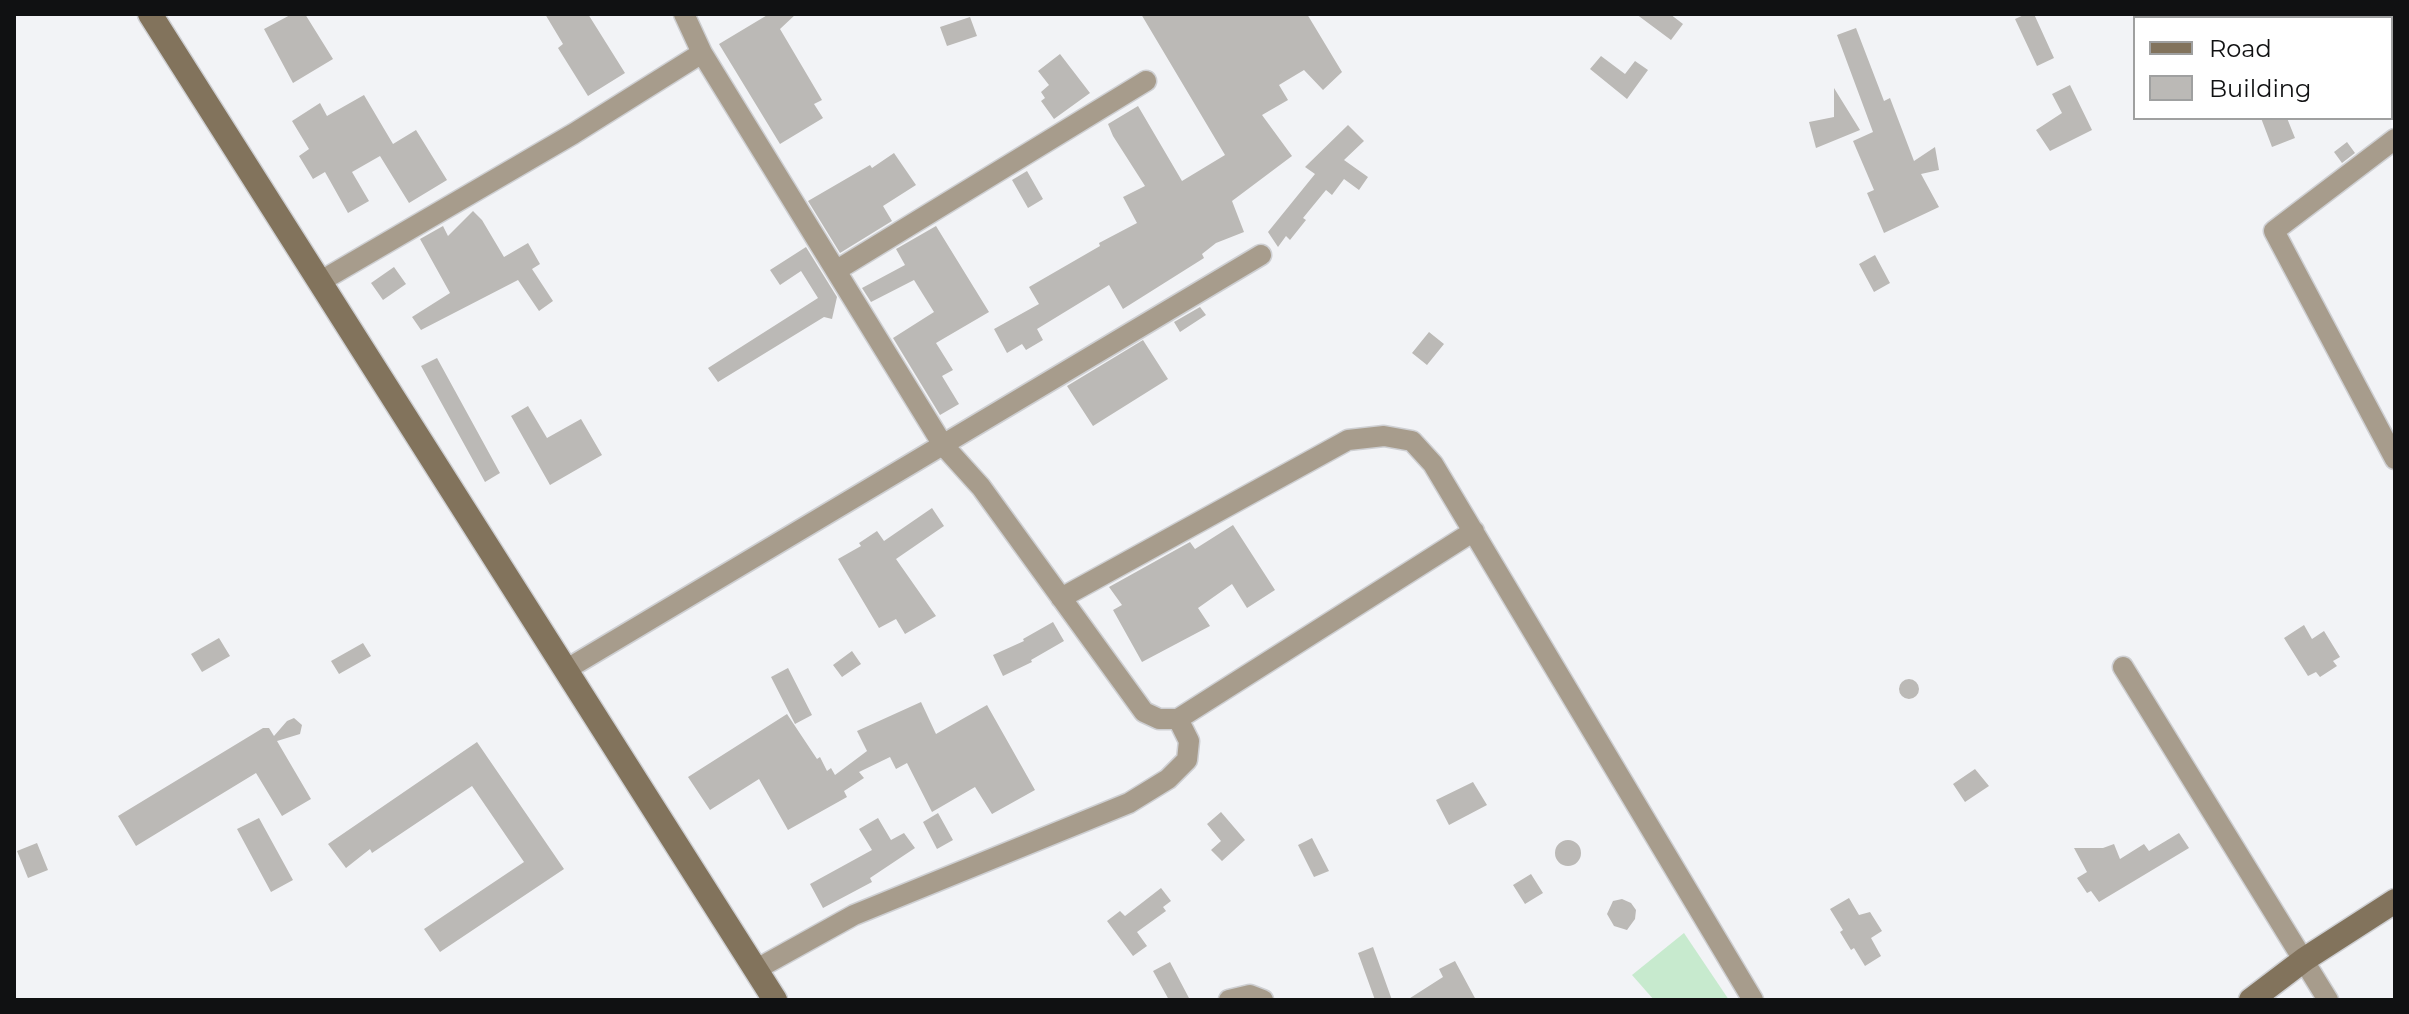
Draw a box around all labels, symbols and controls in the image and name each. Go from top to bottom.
legend [2133,16,2393,120]
text: Road [2209,34,2272,63]
text: Building [2209,74,2312,103]

